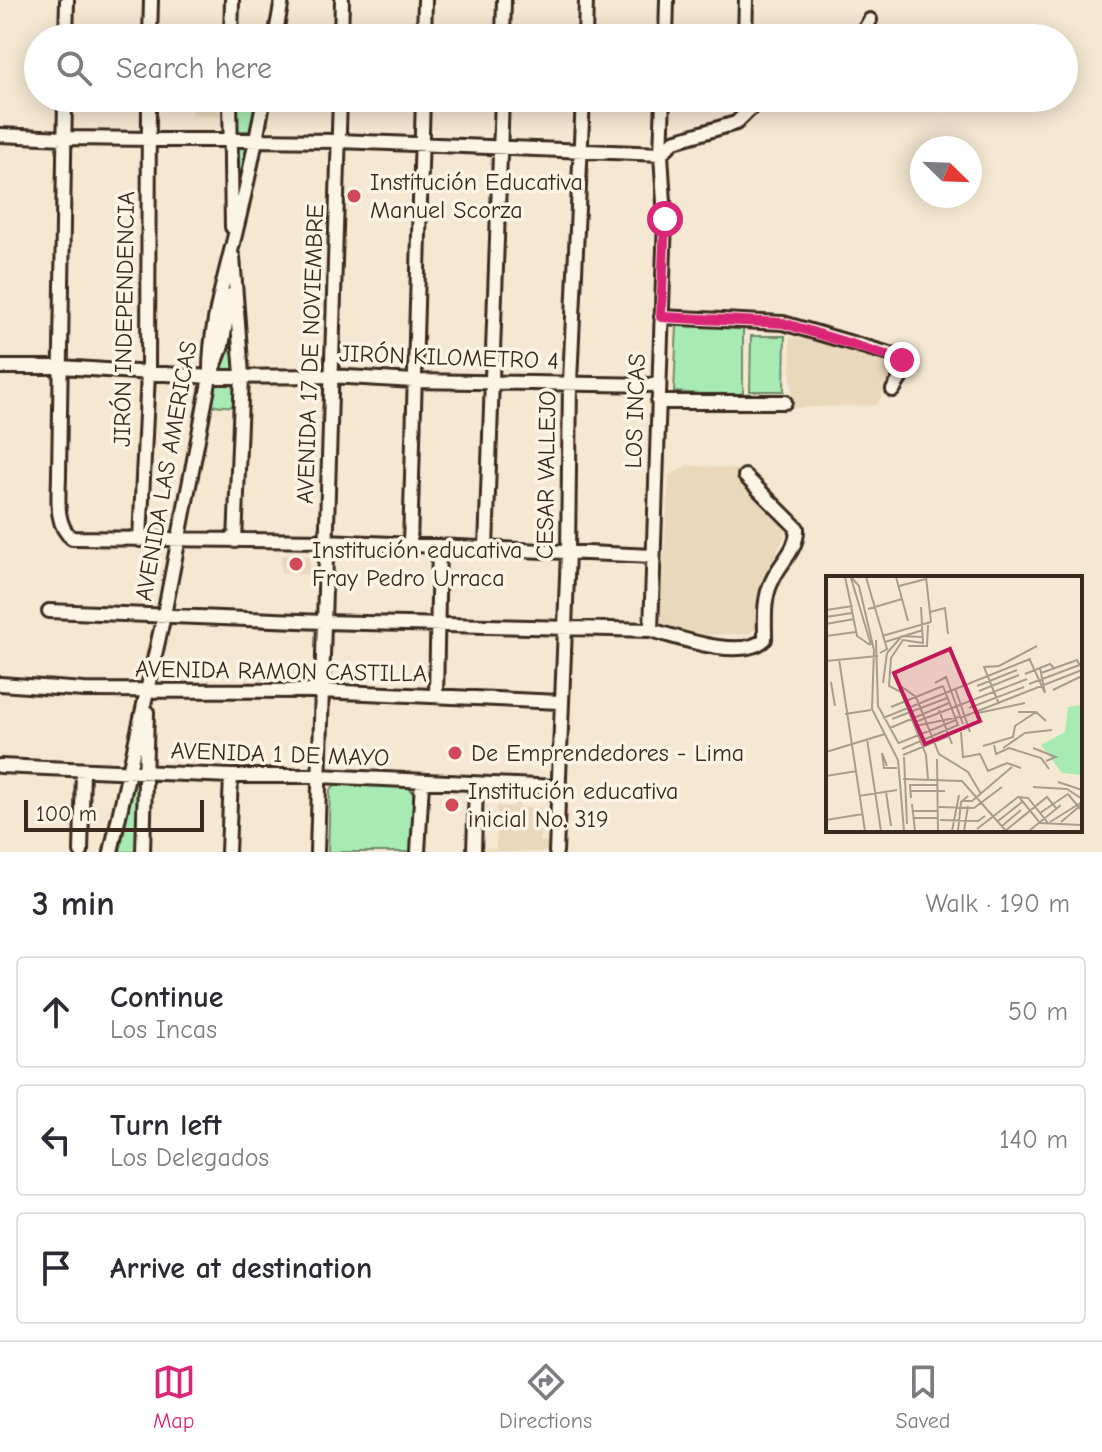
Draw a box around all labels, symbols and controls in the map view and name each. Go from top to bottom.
search box [24,24,1078,112]
icon: search [52,46,96,90]
text: Search here [116,51,272,86]
north arrow [910,136,982,208]
place label: Institución Educativa Manuel Scorza [370,168,583,224]
marker: Institución Educativa Manuel Scorza [345,187,363,205]
street label: JIRÓN INDEPENDENCIA [108,191,140,447]
route start [647,201,683,237]
street label: AVENIDA 17 DE NOVIEMBRE [291,204,329,504]
street label: AVENIDA LAS AMERICAS [129,339,203,603]
street label: JIRÓN KILOMETRO 4 [339,339,559,375]
route end [884,342,920,378]
street label: LOS INCAS [619,353,651,469]
street label: CESAR VALLEJO [531,390,561,560]
place label: Institución educativa Fray Pedro Urraca [312,536,522,592]
marker: Institución educativa Fray Pedro Urraca [287,555,305,573]
inset map [826,576,1082,832]
street label: AVENIDA RAMON CASTILLA [135,654,427,688]
street label: AVENIDA 1 DE MAYO [170,736,390,772]
place label: De Emprendedores - Lima [471,739,744,767]
marker: De Emprendedores - Lima [446,744,464,762]
place label: Institución educativa inicial No. 319 [468,777,678,833]
scale bar [24,796,204,832]
marker: Institución educativa inicial No. 319 [443,796,461,814]
text: 100 m [36,801,97,827]
text: 3 min [32,884,115,924]
text: Walk · 190 m [925,889,1070,919]
text: Continue [110,980,224,1015]
icon: ahead [34,990,78,1034]
text: 50 m [1008,997,1068,1027]
text: Los Incas [110,1015,217,1045]
text: Turn left [110,1108,222,1143]
icon: left [34,1118,78,1162]
text: 140 m [999,1125,1068,1155]
text: Los Delegados [110,1143,269,1173]
icon: arrive [34,1246,78,1290]
text: Arrive at destination [110,1251,372,1286]
tab: Map [152,1360,196,1434]
tab: Directions [499,1360,592,1434]
tab: Saved [895,1360,950,1434]

